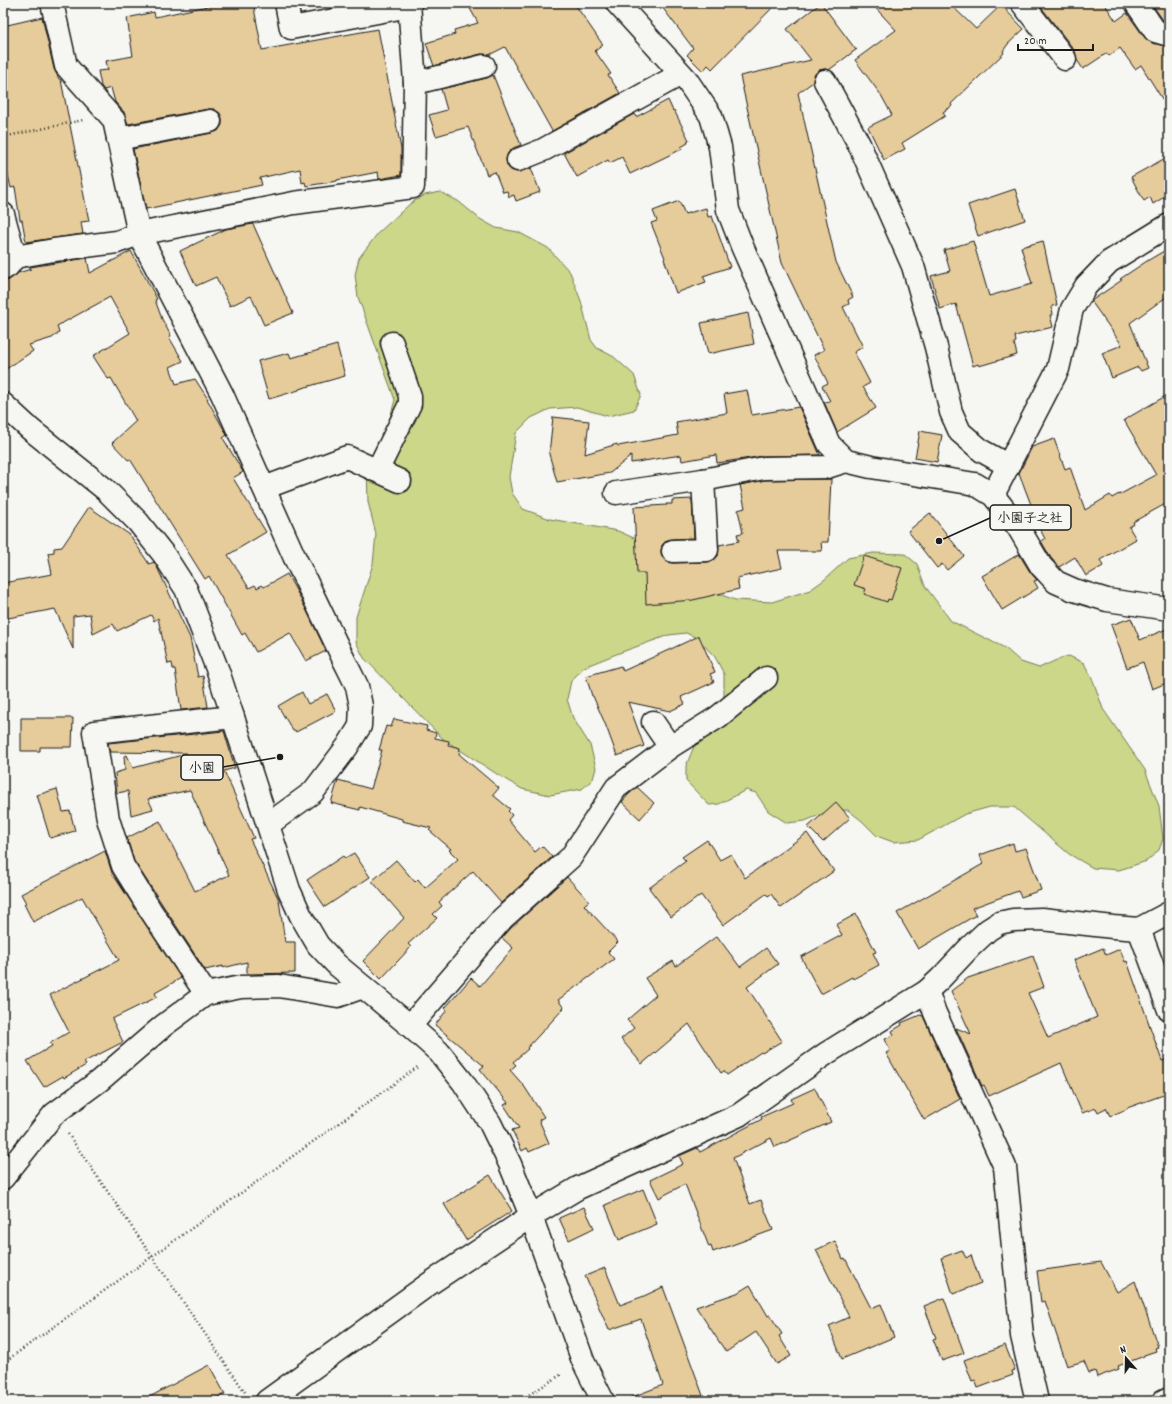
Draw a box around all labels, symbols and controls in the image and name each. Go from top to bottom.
scale bar [1018,26,1093,52]
text: 20 m [1024,33,1047,50]
callout: 小園子之社 [990,505,1071,530]
text: 小園子之社 [997,510,1063,529]
callout: 小園 [181,755,223,780]
text: 小園 [189,760,215,779]
north arrow [1106,1338,1146,1378]
text: N [1118,1342,1129,1359]

